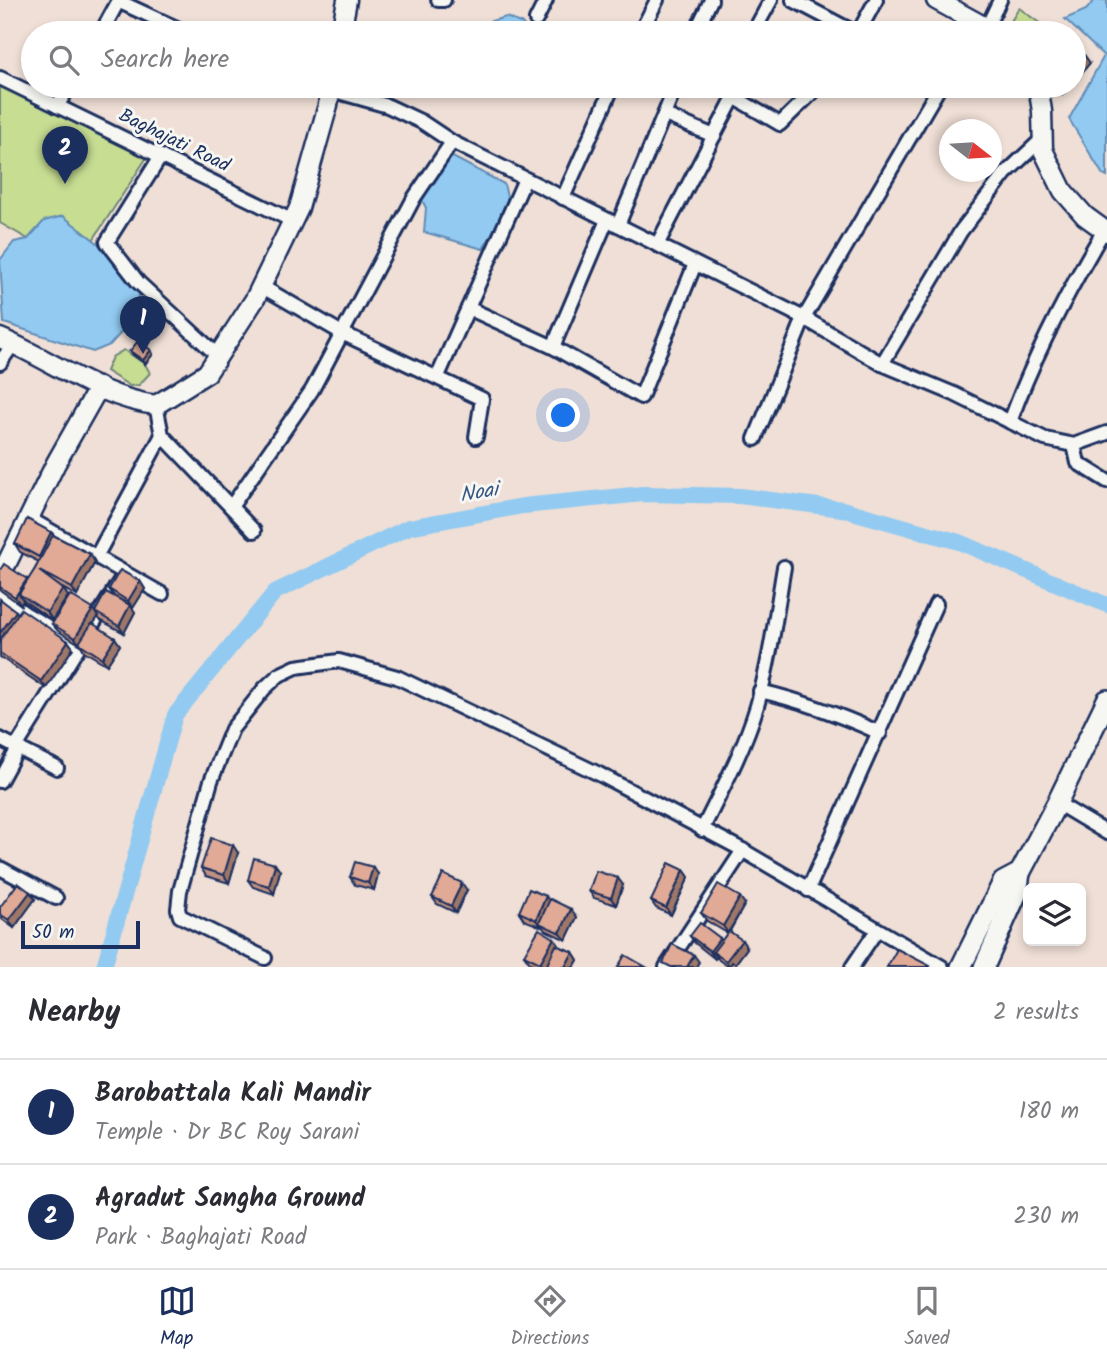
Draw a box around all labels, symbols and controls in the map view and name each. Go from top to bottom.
search box [21,21,1086,98]
text: Search here [101,39,229,81]
icon: search [45,41,83,79]
street label: Baghajati Road [113,101,235,181]
north arrow [939,119,1002,182]
pin: 2 [42,126,88,184]
pin: 1 [120,296,166,354]
your location [546,398,580,432]
water label: Noai [457,473,505,513]
map controls [1023,883,1086,946]
button: layers [1023,883,1086,946]
scale bar [21,918,140,950]
text: 50 m [32,918,74,948]
text: Nearby [28,989,120,1037]
text: 2 results [993,995,1079,1031]
text: Barobattala Kali Mandir [95,1073,371,1115]
text: 1 [48,1094,54,1130]
text: 180 m [1019,1094,1079,1130]
text: Temple · Dr BC Roy Sarani [95,1115,359,1151]
text: Agradut Sangha Ground [95,1178,365,1220]
text: 2 [44,1199,58,1235]
text: 230 m [1013,1199,1079,1235]
text: Park · Baghajati Road [95,1220,306,1256]
tab: Map [158,1282,196,1354]
tab: Directions [511,1282,589,1354]
tab: Saved [904,1282,949,1354]

